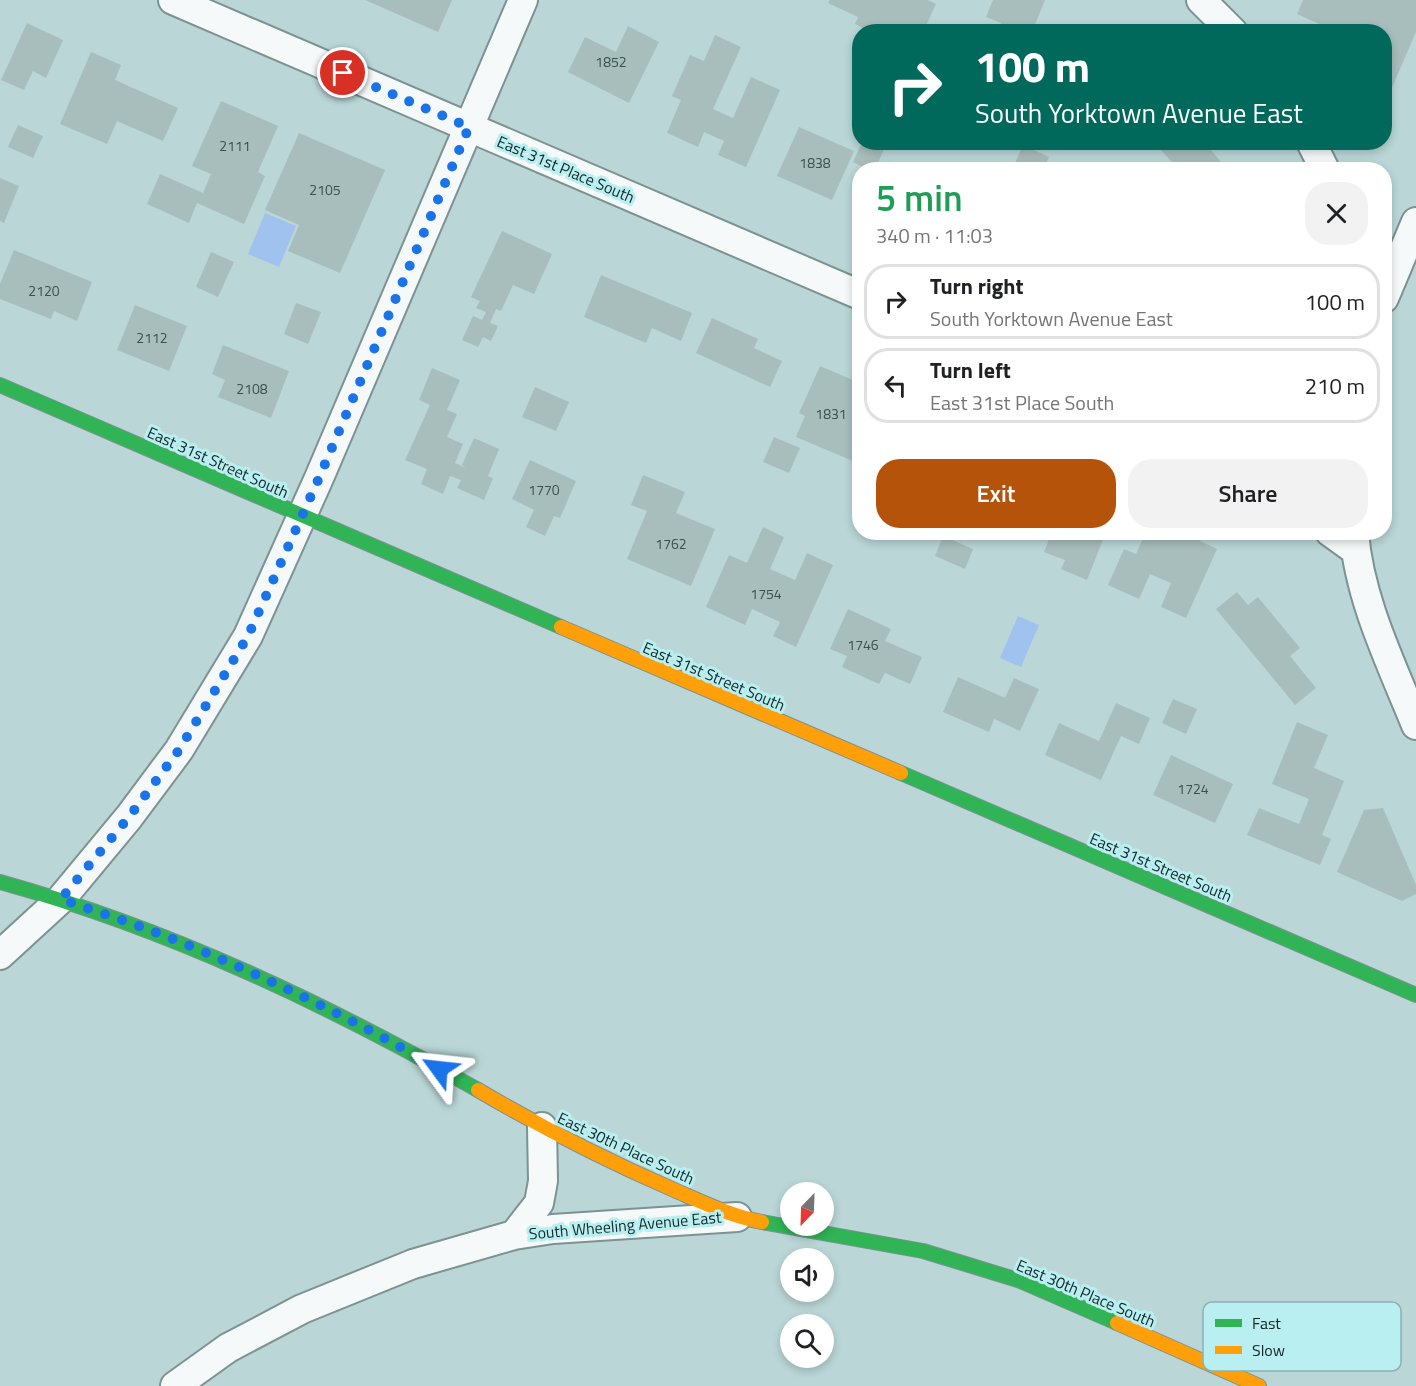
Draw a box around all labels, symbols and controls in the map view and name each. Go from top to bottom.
text: 100 m [975,34,1090,98]
pin [317,47,368,98]
icon: right [876,48,954,126]
house number: 1852 [595,51,627,72]
icon: arrive [326,56,359,89]
text: South Yorktown Avenue East [975,92,1303,133]
street label: East 31st Place South [493,129,639,209]
house number: 2111 [219,135,251,156]
house number: 1838 [799,152,831,173]
text: 5 min [876,170,963,225]
house number: 2105 [309,179,341,200]
button: close [1305,182,1368,245]
text: 340 m · 11:03 [876,220,993,251]
text: Turn right [930,269,1024,303]
house number: 2120 [28,280,60,301]
icon: right [879,285,912,318]
text: 100 m [1305,285,1365,319]
text: South Yorktown Avenue East [930,303,1173,334]
house number: 2112 [136,327,168,348]
text: Turn left [930,353,1011,387]
icon: left [879,369,912,402]
text: 210 m [1305,369,1365,403]
house number: 2108 [236,378,268,399]
text: East 31st Place South [930,387,1114,418]
house number: 1831 [815,403,847,424]
street label: East 31st Street South [143,420,293,504]
button: Exit [876,459,1116,528]
button: Share [1128,459,1368,528]
house number: 1770 [528,479,560,500]
house number: 1762 [655,533,687,554]
house number: 1754 [750,583,782,604]
house number: 1746 [847,634,879,655]
street label: East 31st Street South [639,635,789,717]
house number: 1724 [1177,778,1209,799]
street label: East 31st Street South [1086,826,1236,908]
position arrow [407,1037,471,1101]
street label: East 30th Place South [554,1106,698,1190]
north arrow [780,1182,834,1236]
map controls [780,1182,834,1368]
street label: South Wheeling Avenue East [528,1205,723,1245]
button: sound [780,1248,834,1302]
street label: East 30th Place South [1013,1253,1159,1333]
legend [1203,1302,1401,1371]
text: Fast [1252,1311,1281,1335]
button: search [780,1314,834,1368]
text: Slow [1252,1338,1285,1362]

